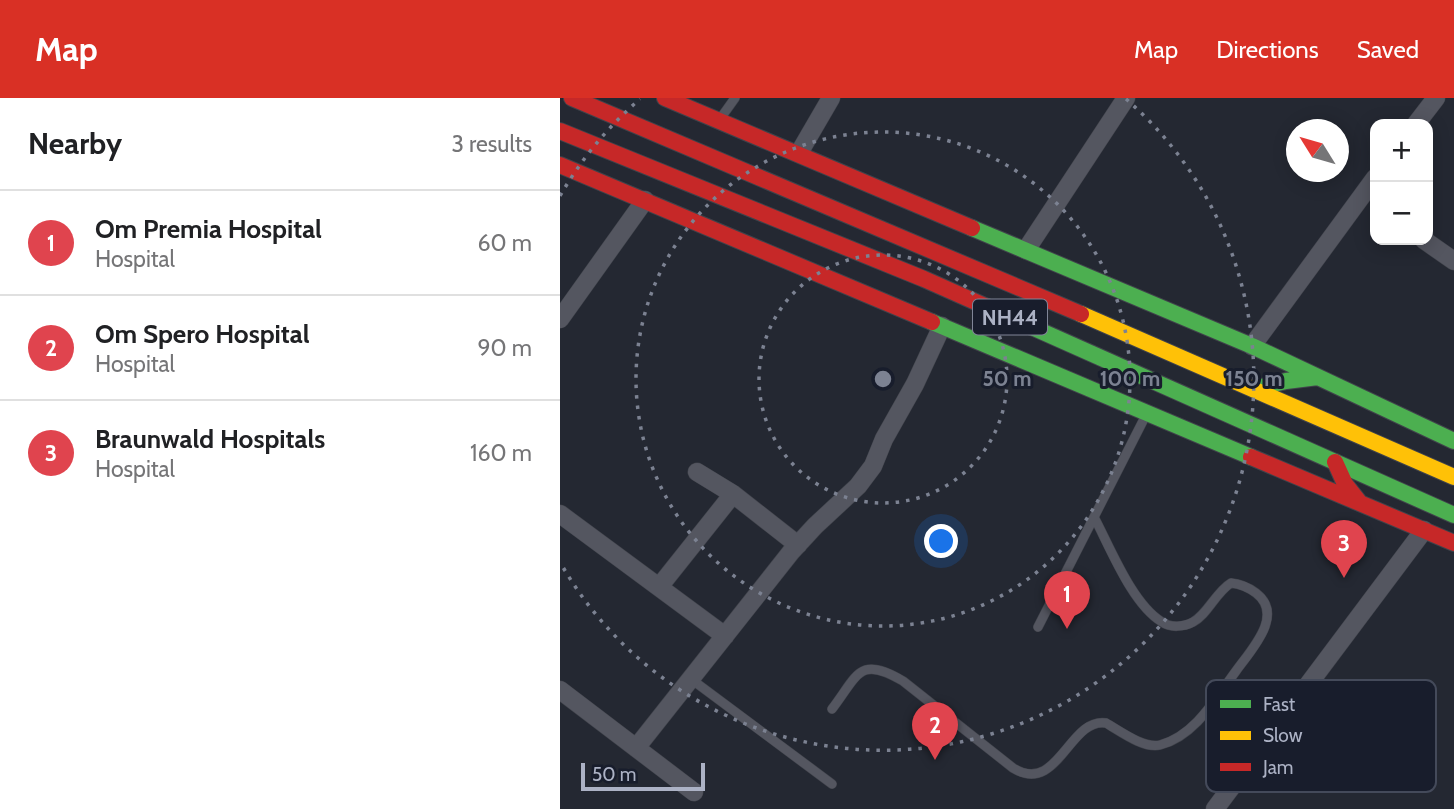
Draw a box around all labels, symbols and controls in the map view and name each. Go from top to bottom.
text: Map [35,29,98,69]
text: Map [1134,35,1178,64]
text: Directions [1216,35,1319,64]
text: Saved [1357,35,1419,64]
north arrow [1286,119,1349,182]
map controls [1370,119,1433,245]
button: + [1370,119,1433,182]
text: Nearby [28,125,122,162]
text: 3 results [451,130,532,158]
button: − [1370,182,1433,245]
text: Om Premia Hospital [95,213,322,245]
text: 1 [47,229,55,257]
text: 60 m [478,229,532,257]
text: Hospital [95,245,175,273]
road number: NH44 [973,300,1047,334]
text: Om Spero Hospital [95,318,310,350]
text: 2 [45,334,57,362]
text: 90 m [478,334,532,362]
text: Hospital [95,350,175,378]
text: 50 m [982,366,1032,391]
text: 100 m [1100,366,1160,391]
text: 150 m [1226,366,1282,391]
centre of rings [871,367,895,391]
text: Braunwald Hospitals [95,423,325,455]
text: 3 [45,439,57,467]
text: 160 m [470,439,532,467]
text: Hospital [95,455,175,483]
pin: 3 [1321,520,1367,578]
your location [924,524,958,558]
pin: 1 [1044,571,1090,629]
legend [1206,680,1436,792]
text: Fast [1263,693,1296,716]
pin: 2 [912,702,958,760]
text: Slow [1263,724,1303,747]
text: Jam [1262,756,1293,779]
scale bar [581,760,705,792]
text: 50 m [592,763,636,786]

